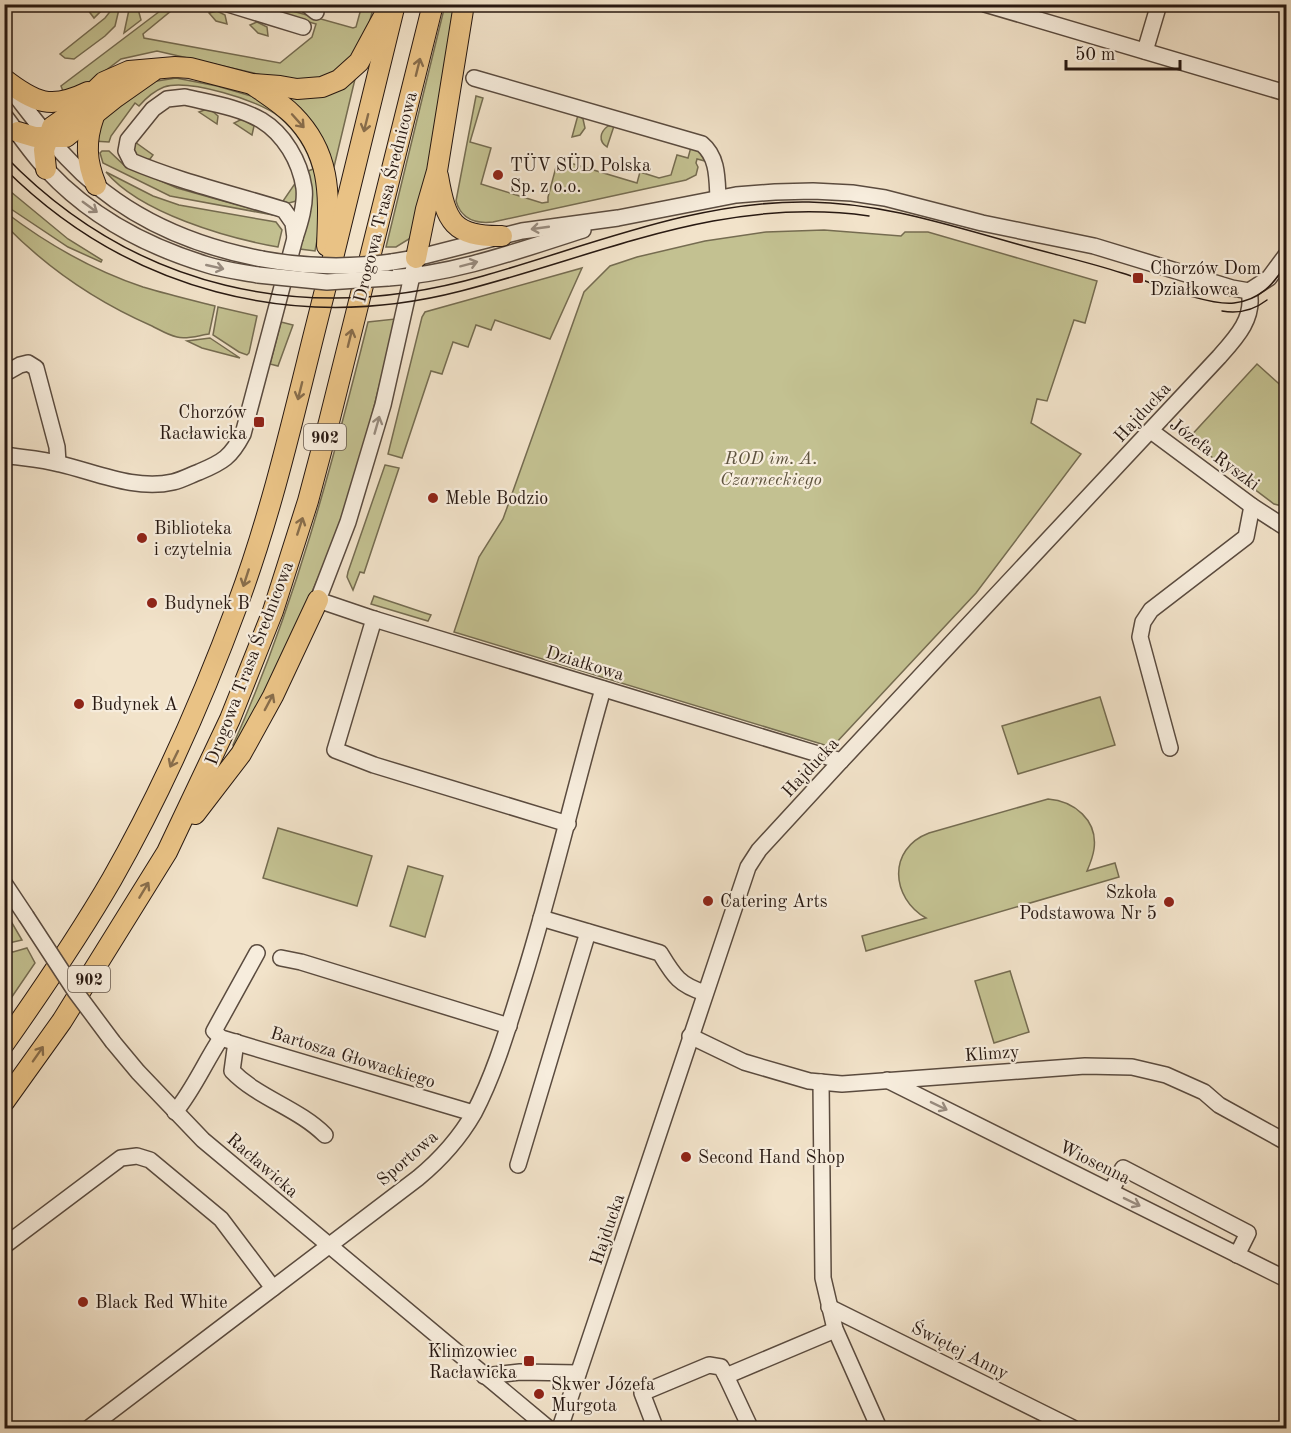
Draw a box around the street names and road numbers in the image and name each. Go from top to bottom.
street label: Drogowa Trasa Średnicowa [346,89,421,304]
street label: Hajducka [1111,379,1175,446]
street label: Józefa Ryszki [1166,415,1263,494]
road number: 902 [304,424,346,450]
street label: Drogowa Trasa Średnicowa [198,557,297,768]
street label: Działkowa [543,644,626,684]
street label: Hajducka [779,734,843,801]
road number: 902 [68,966,110,992]
street label: Bartosza Głowackiego [268,1024,437,1092]
street label: Klimzy [964,1043,1021,1065]
street label: Sportowa [374,1128,442,1190]
street label: Racławicka [223,1130,302,1201]
street label: Wiosenna [1056,1138,1133,1188]
street label: Hajducka [587,1191,629,1267]
street label: Świętej Anny [908,1314,1014,1383]

